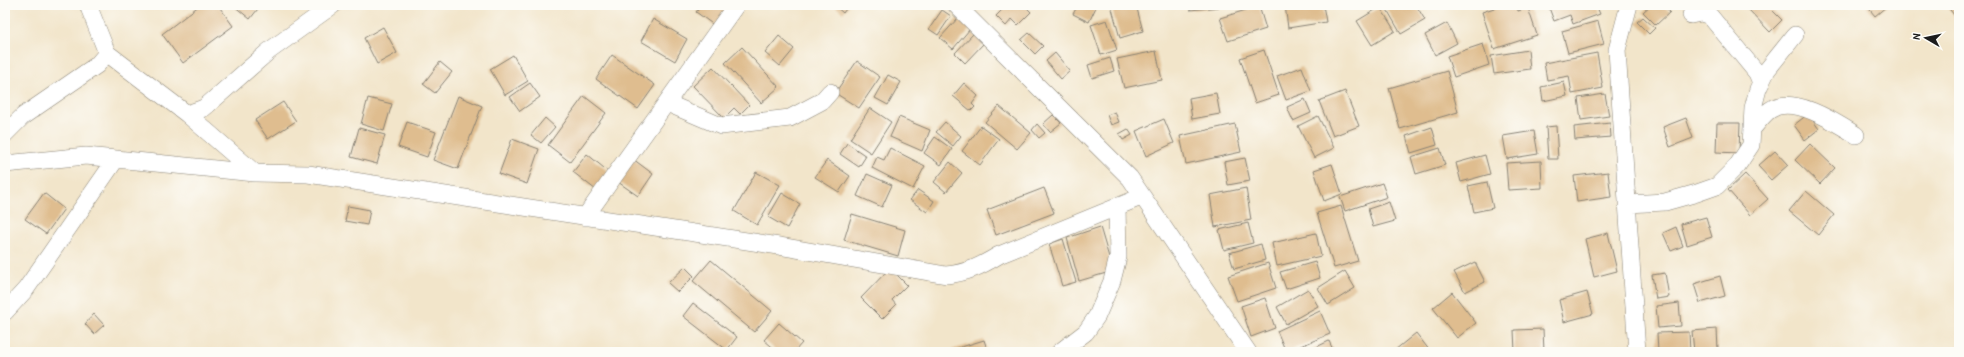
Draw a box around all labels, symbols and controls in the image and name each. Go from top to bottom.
north arrow [1906,18,1946,58]
text: N [1909,32,1924,40]

